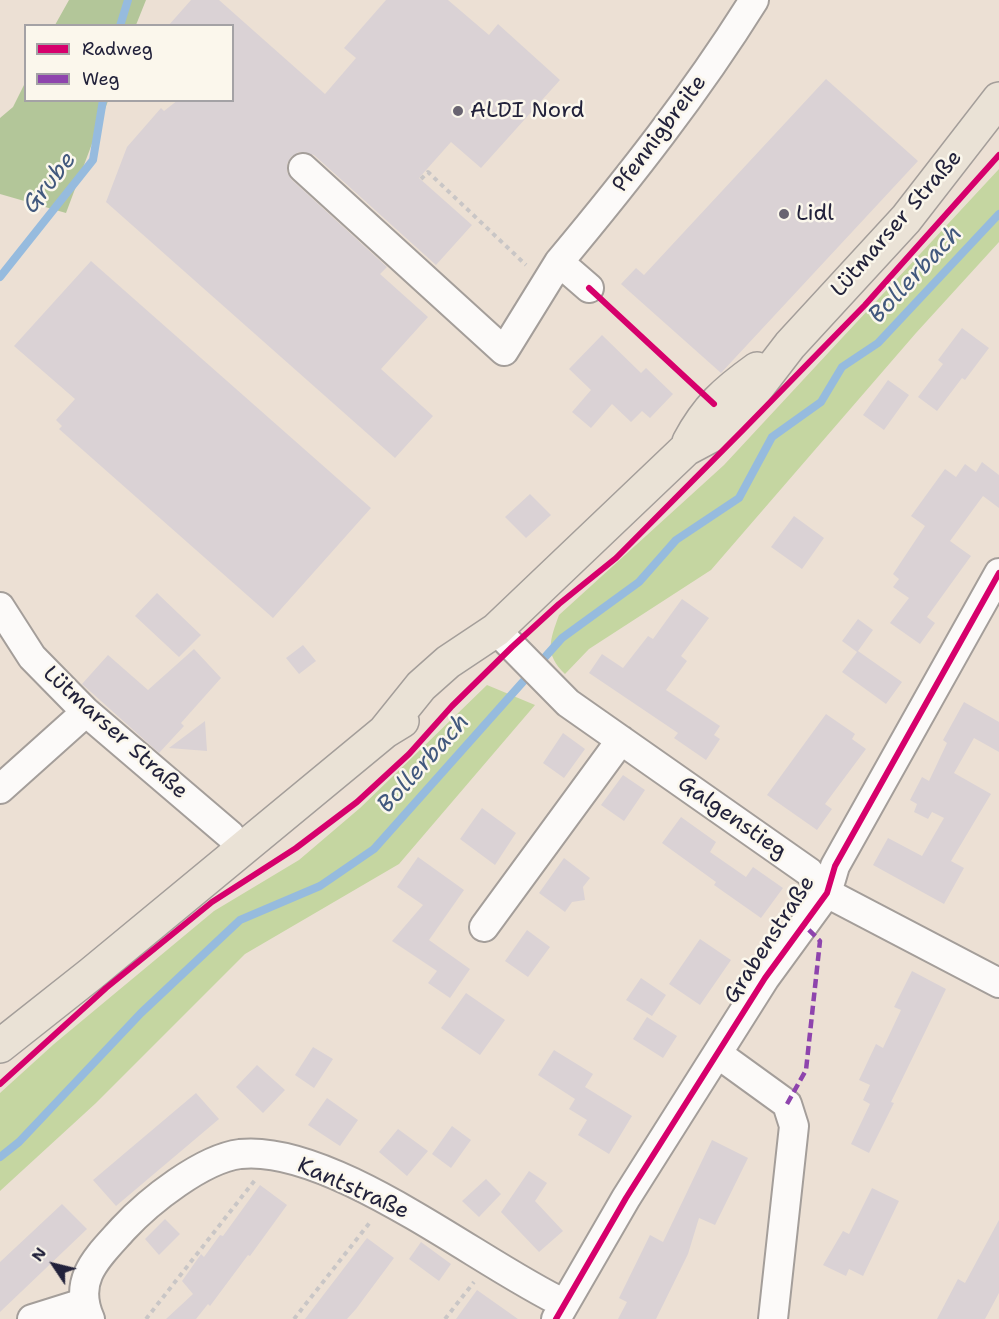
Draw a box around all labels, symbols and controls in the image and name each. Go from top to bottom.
legend [24,24,234,102]
text: Radweg [82,37,153,61]
text: Weg [82,67,120,91]
street label: Pfennigbreite [607,70,713,198]
place label: ALDI Nord [470,98,584,124]
marker: ALDI Nord [451,104,465,118]
street label: Lütmarser Straße [826,145,968,303]
water label: Grube [17,146,83,220]
place label: Lidl [796,201,834,227]
marker: Lidl [777,207,791,221]
water label: Bollerbach [863,220,969,330]
street label: Lütmarser Straße [37,661,193,805]
water label: Bollerbach [372,708,476,820]
street label: Galgenstieg [673,771,791,865]
street label: Grabenstraße [719,871,821,1009]
street label: Kantstraße [293,1153,413,1225]
north arrow [24,1235,84,1295]
text: N [27,1243,51,1266]

